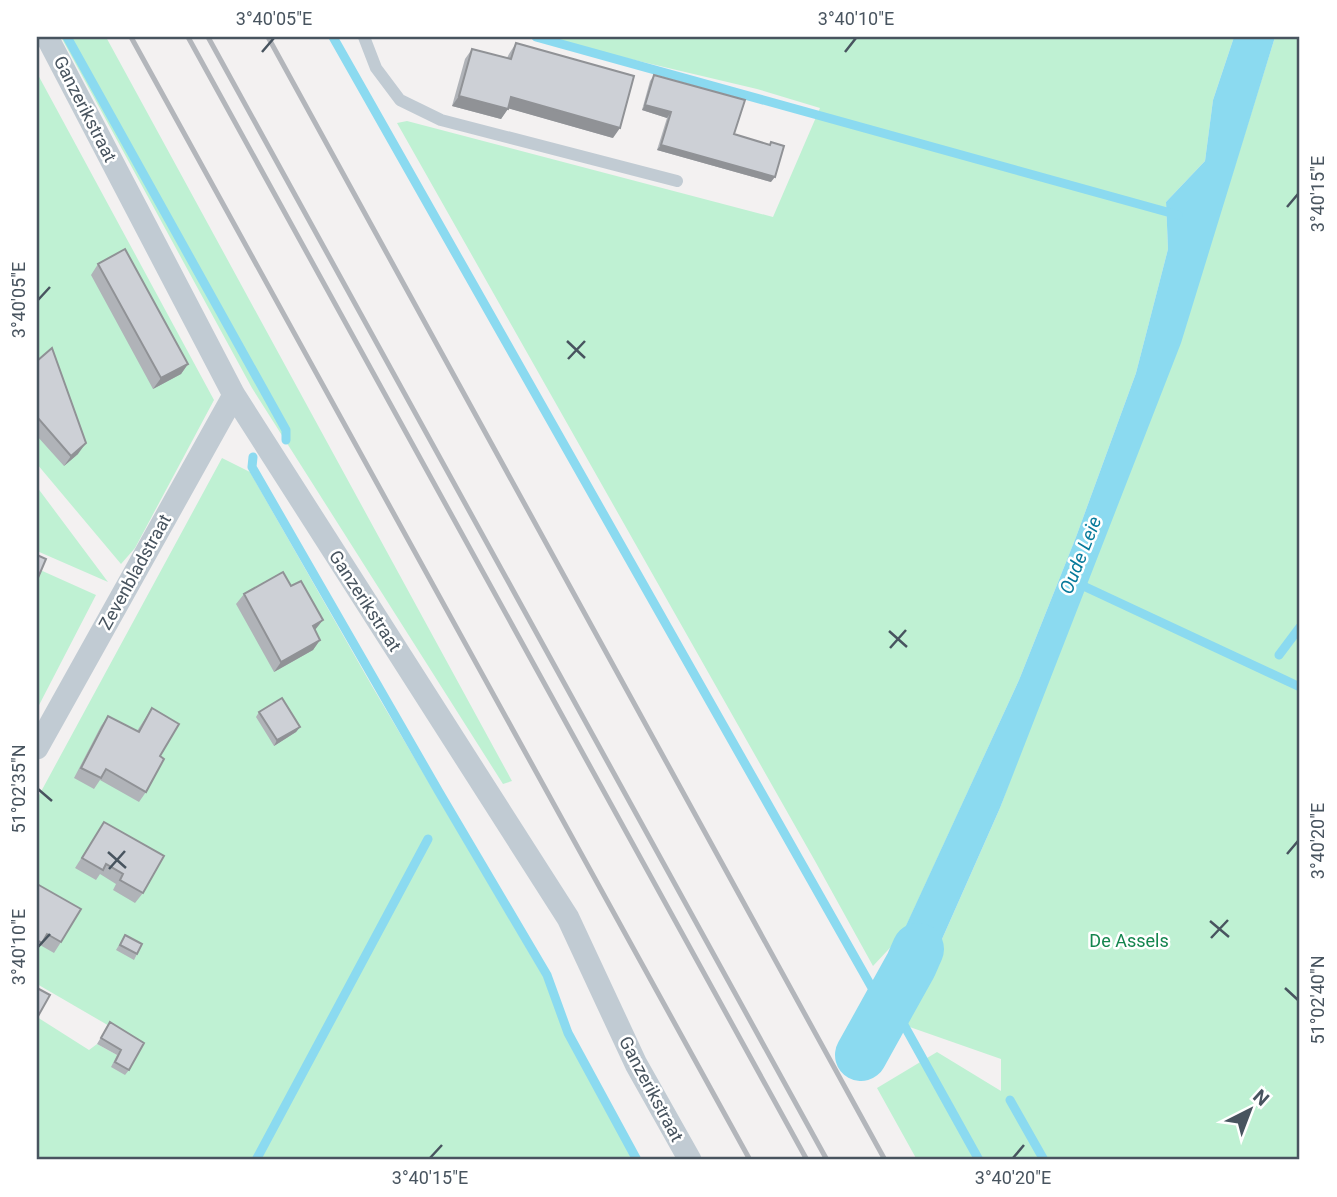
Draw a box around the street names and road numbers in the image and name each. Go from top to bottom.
street label: Ganzerikstraat [50,52,121,165]
street label: Zevenbladstraat [94,510,175,633]
street label: Ganzerikstraat [325,546,406,655]
street label: Ganzerikstraat [615,1032,688,1145]

